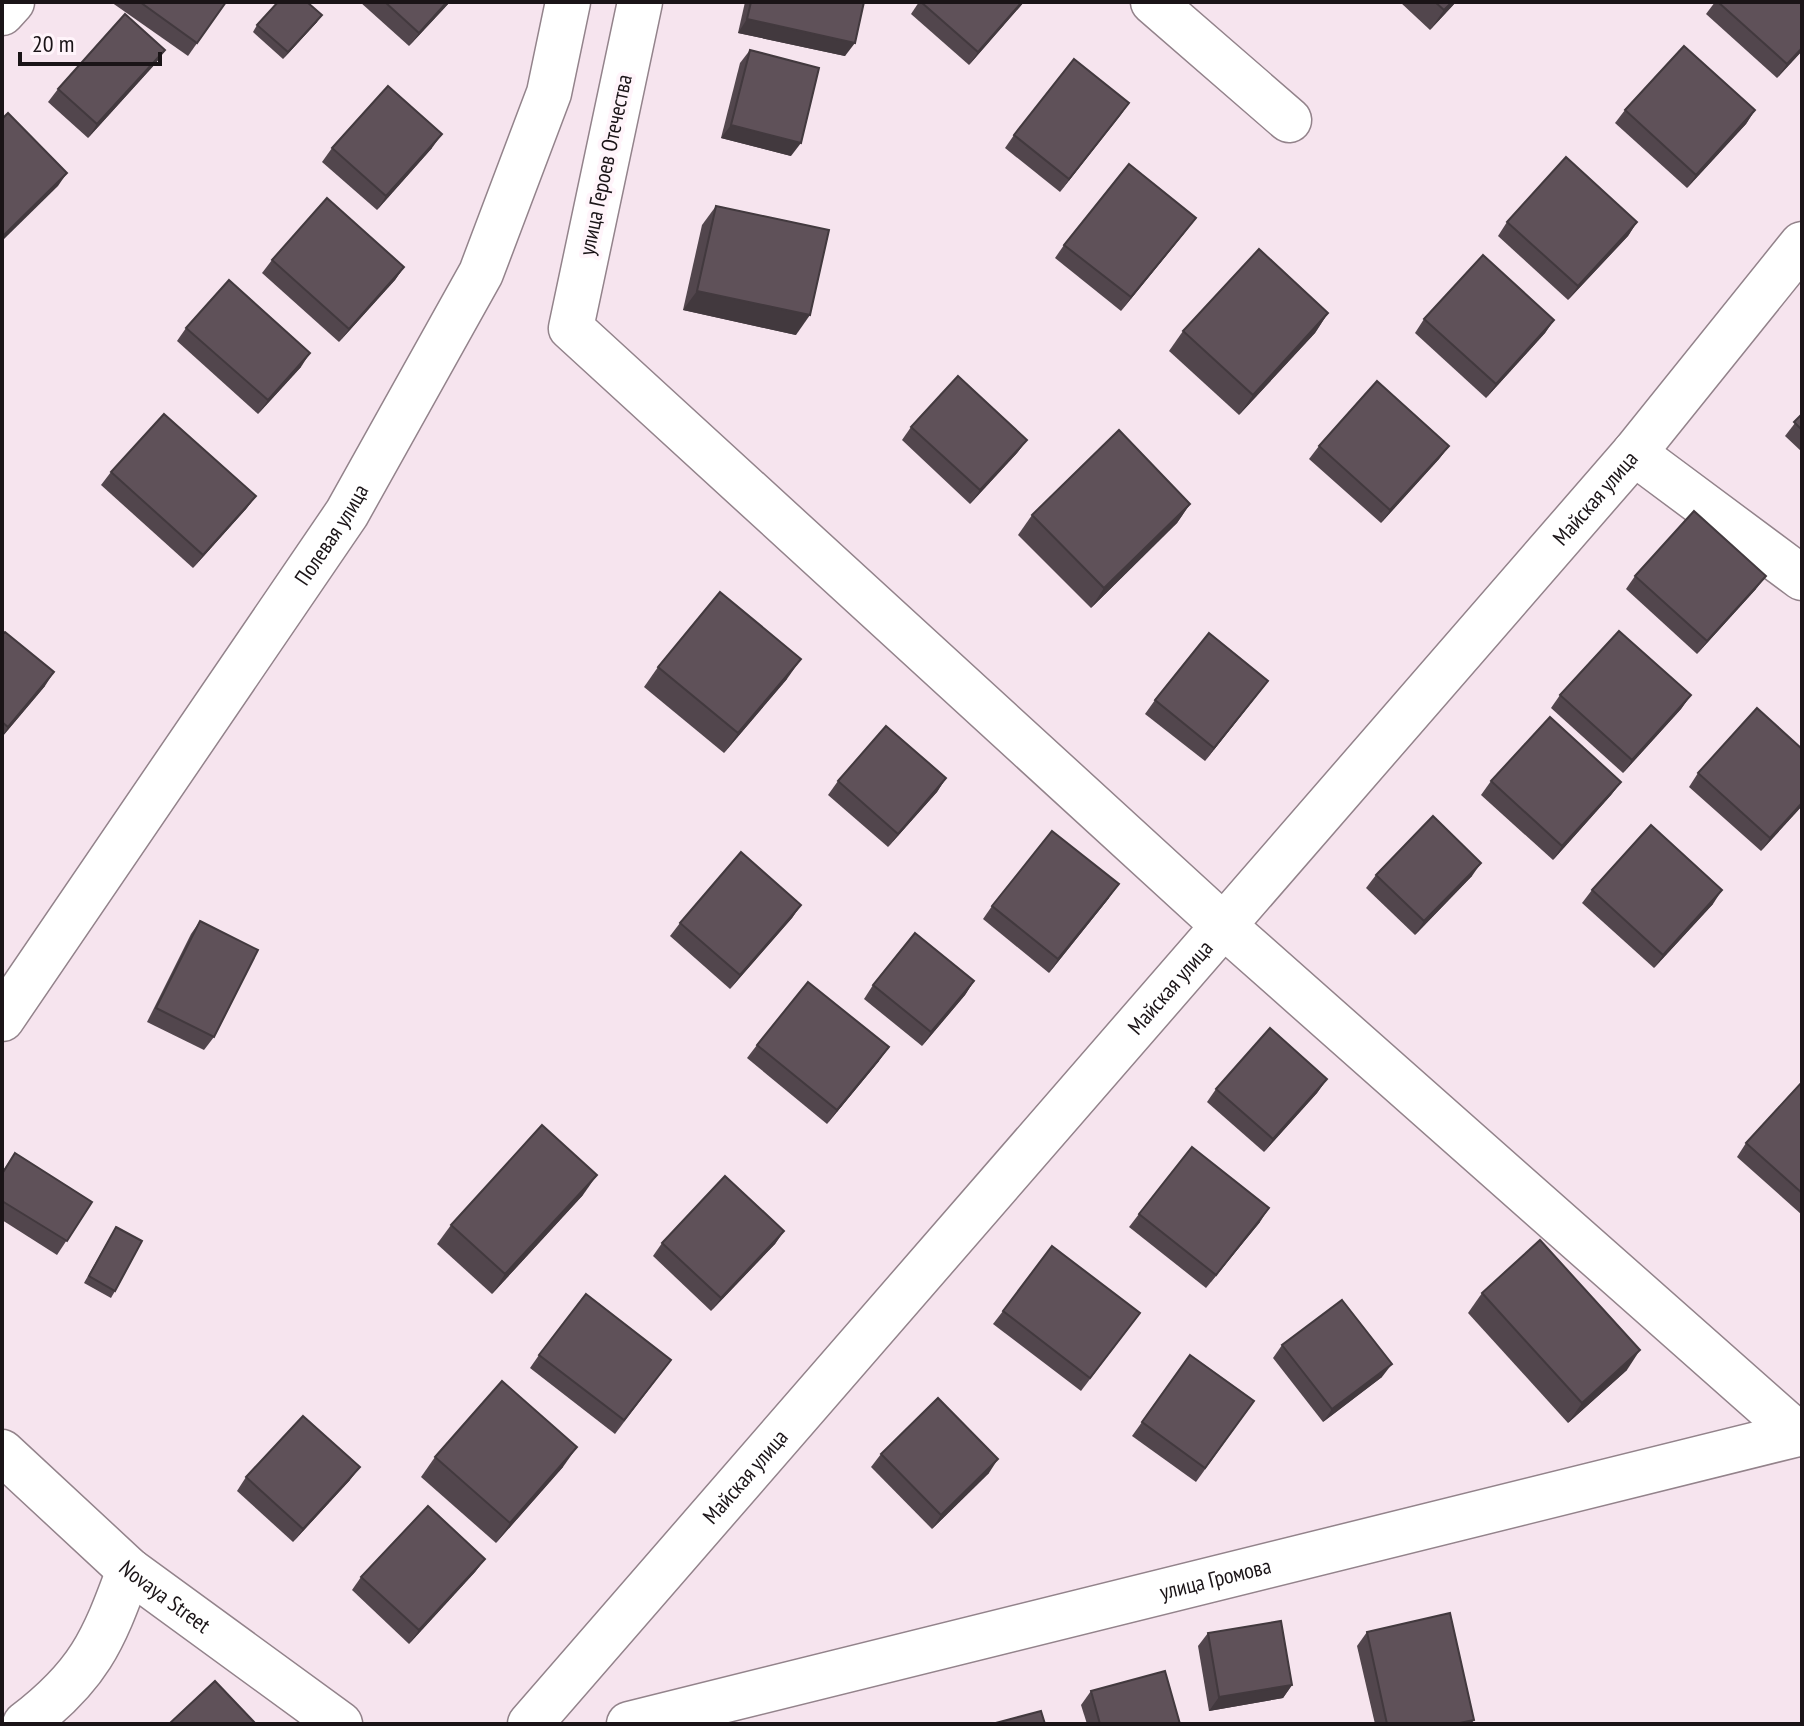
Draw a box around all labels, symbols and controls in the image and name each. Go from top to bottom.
scale bar [20,16,160,66]
text: 20 m [32,28,74,59]
street label: улица Героев Отечества [572,72,638,258]
street label: Майская улица [1546,445,1644,551]
street label: Полевая улица [288,479,374,590]
street label: Майская улица [1121,934,1219,1040]
street label: Майская улица [697,1423,794,1529]
street label: улица Громова [1157,1551,1274,1606]
street label: Novaya Street [113,1554,216,1639]

